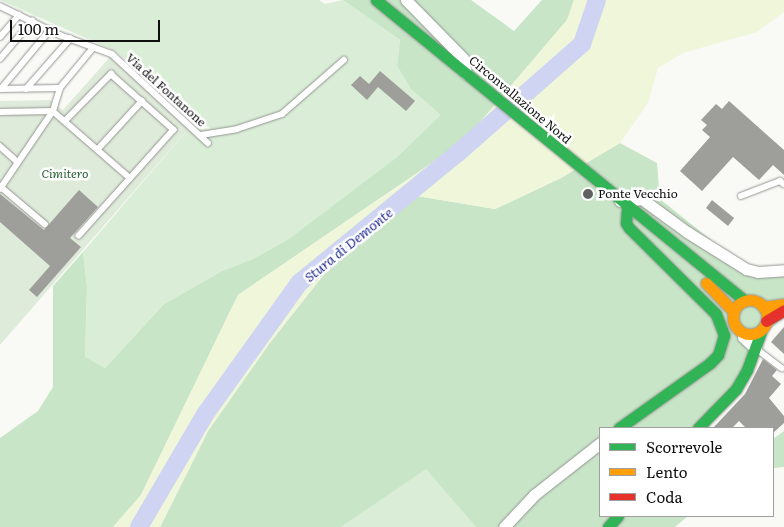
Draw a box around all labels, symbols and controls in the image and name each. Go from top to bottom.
scale bar [12,10,162,42]
text: 100 m [18,17,59,40]
street label: Via del Fontanone [123,50,209,130]
street label: Circonvallazione Nord [466,53,574,147]
park label: Cimitero [42,167,88,181]
place label: Ponte Vecchio [598,187,678,201]
marker: Ponte Vecchio [582,188,594,200]
water label: Stura di Demonte [300,203,396,285]
legend [599,427,774,517]
text: Scorrevole [646,435,722,458]
text: Lento [646,460,687,483]
text: Coda [646,485,683,508]

